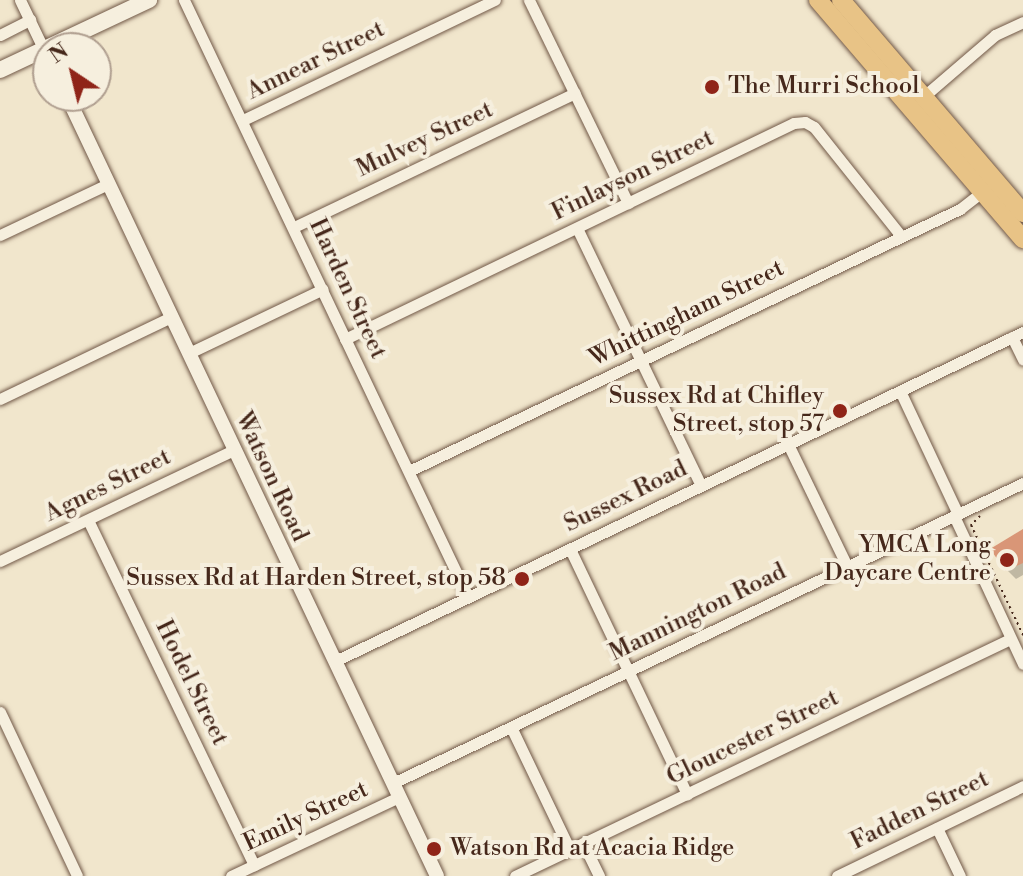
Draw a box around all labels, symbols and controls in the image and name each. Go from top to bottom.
street label: Annear Street [242,15,390,107]
north arrow [32,32,112,112]
text: N [44,38,74,70]
place label: The Murri School [728,73,919,101]
marker: The Murri School [703,78,721,96]
street label: Mulvey Street [352,96,498,184]
street label: Finlayson Street [547,124,719,228]
street label: Harden Street [302,214,392,364]
street label: Whittingham Street [585,254,789,374]
place label: Sussex Rd at Chifley Street, stop 57 [609,383,824,439]
marker: Sussex Rd at Chifley Street, stop 57 [831,402,849,420]
street label: Watson Road [228,408,314,546]
street label: Agnes Street [40,443,176,529]
street label: Sussex Road [560,455,692,539]
place label: YMCA Long Daycare Centre [824,532,991,588]
marker: YMCA Long Daycare Centre [998,551,1016,569]
street label: Mannington Road [605,558,791,668]
place label: Sussex Rd at Harden Street, stop 58 [126,565,506,593]
marker: Sussex Rd at Harden Street, stop 58 [513,570,531,588]
street label: Hodel Street [148,616,234,750]
street label: Gloucester Street [662,684,844,792]
street label: Fadden Street [846,765,994,857]
street label: Emily Street [239,776,373,858]
place label: Watson Rd at Acacia Ridge [450,835,734,863]
marker: Watson Rd at Acacia Ridge [425,840,443,858]

